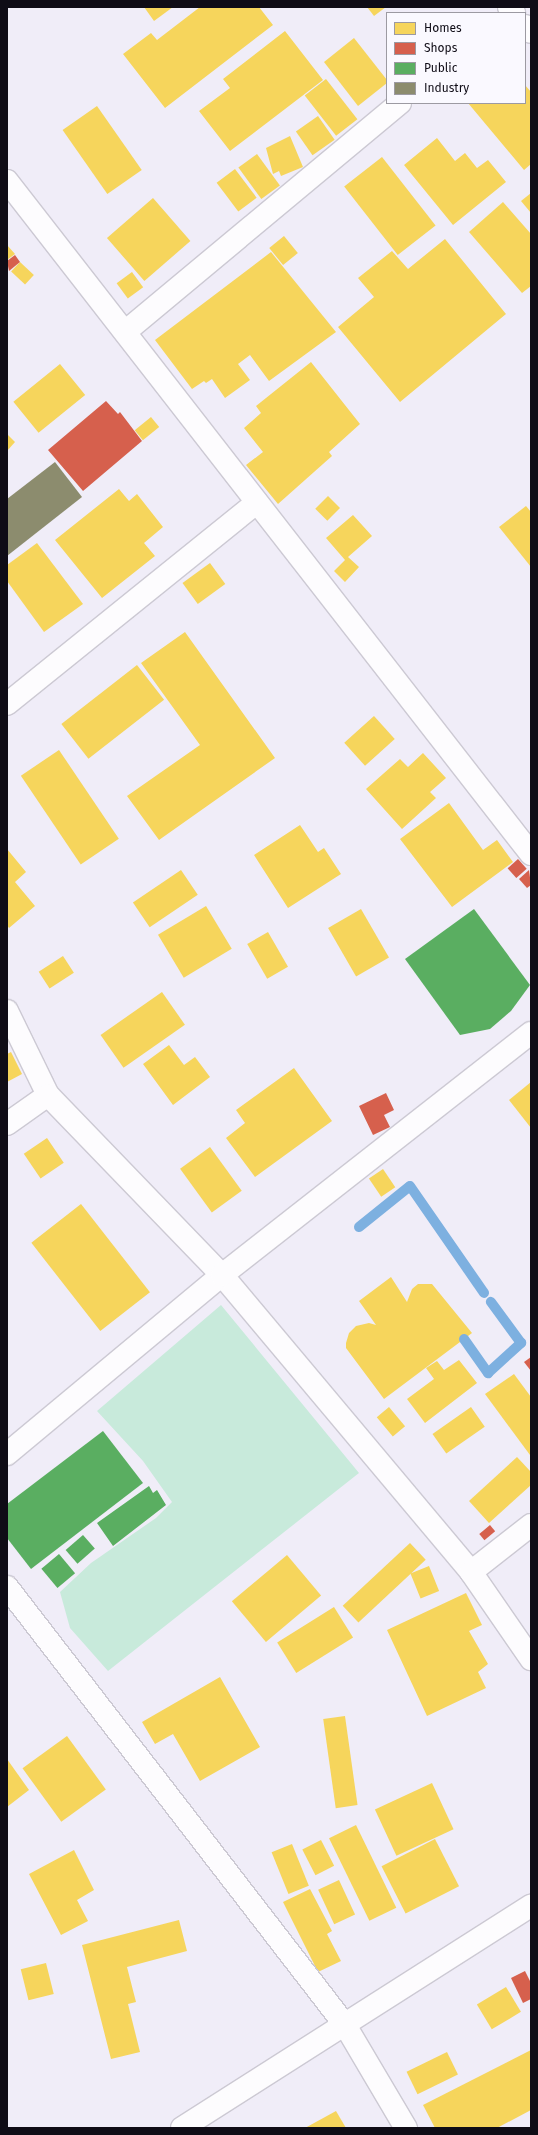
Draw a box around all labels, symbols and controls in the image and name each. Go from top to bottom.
legend [386,12,526,104]
text: Homes [424,21,462,35]
text: Shops [424,41,457,55]
text: Public [424,61,457,75]
text: Industry [424,81,469,95]

